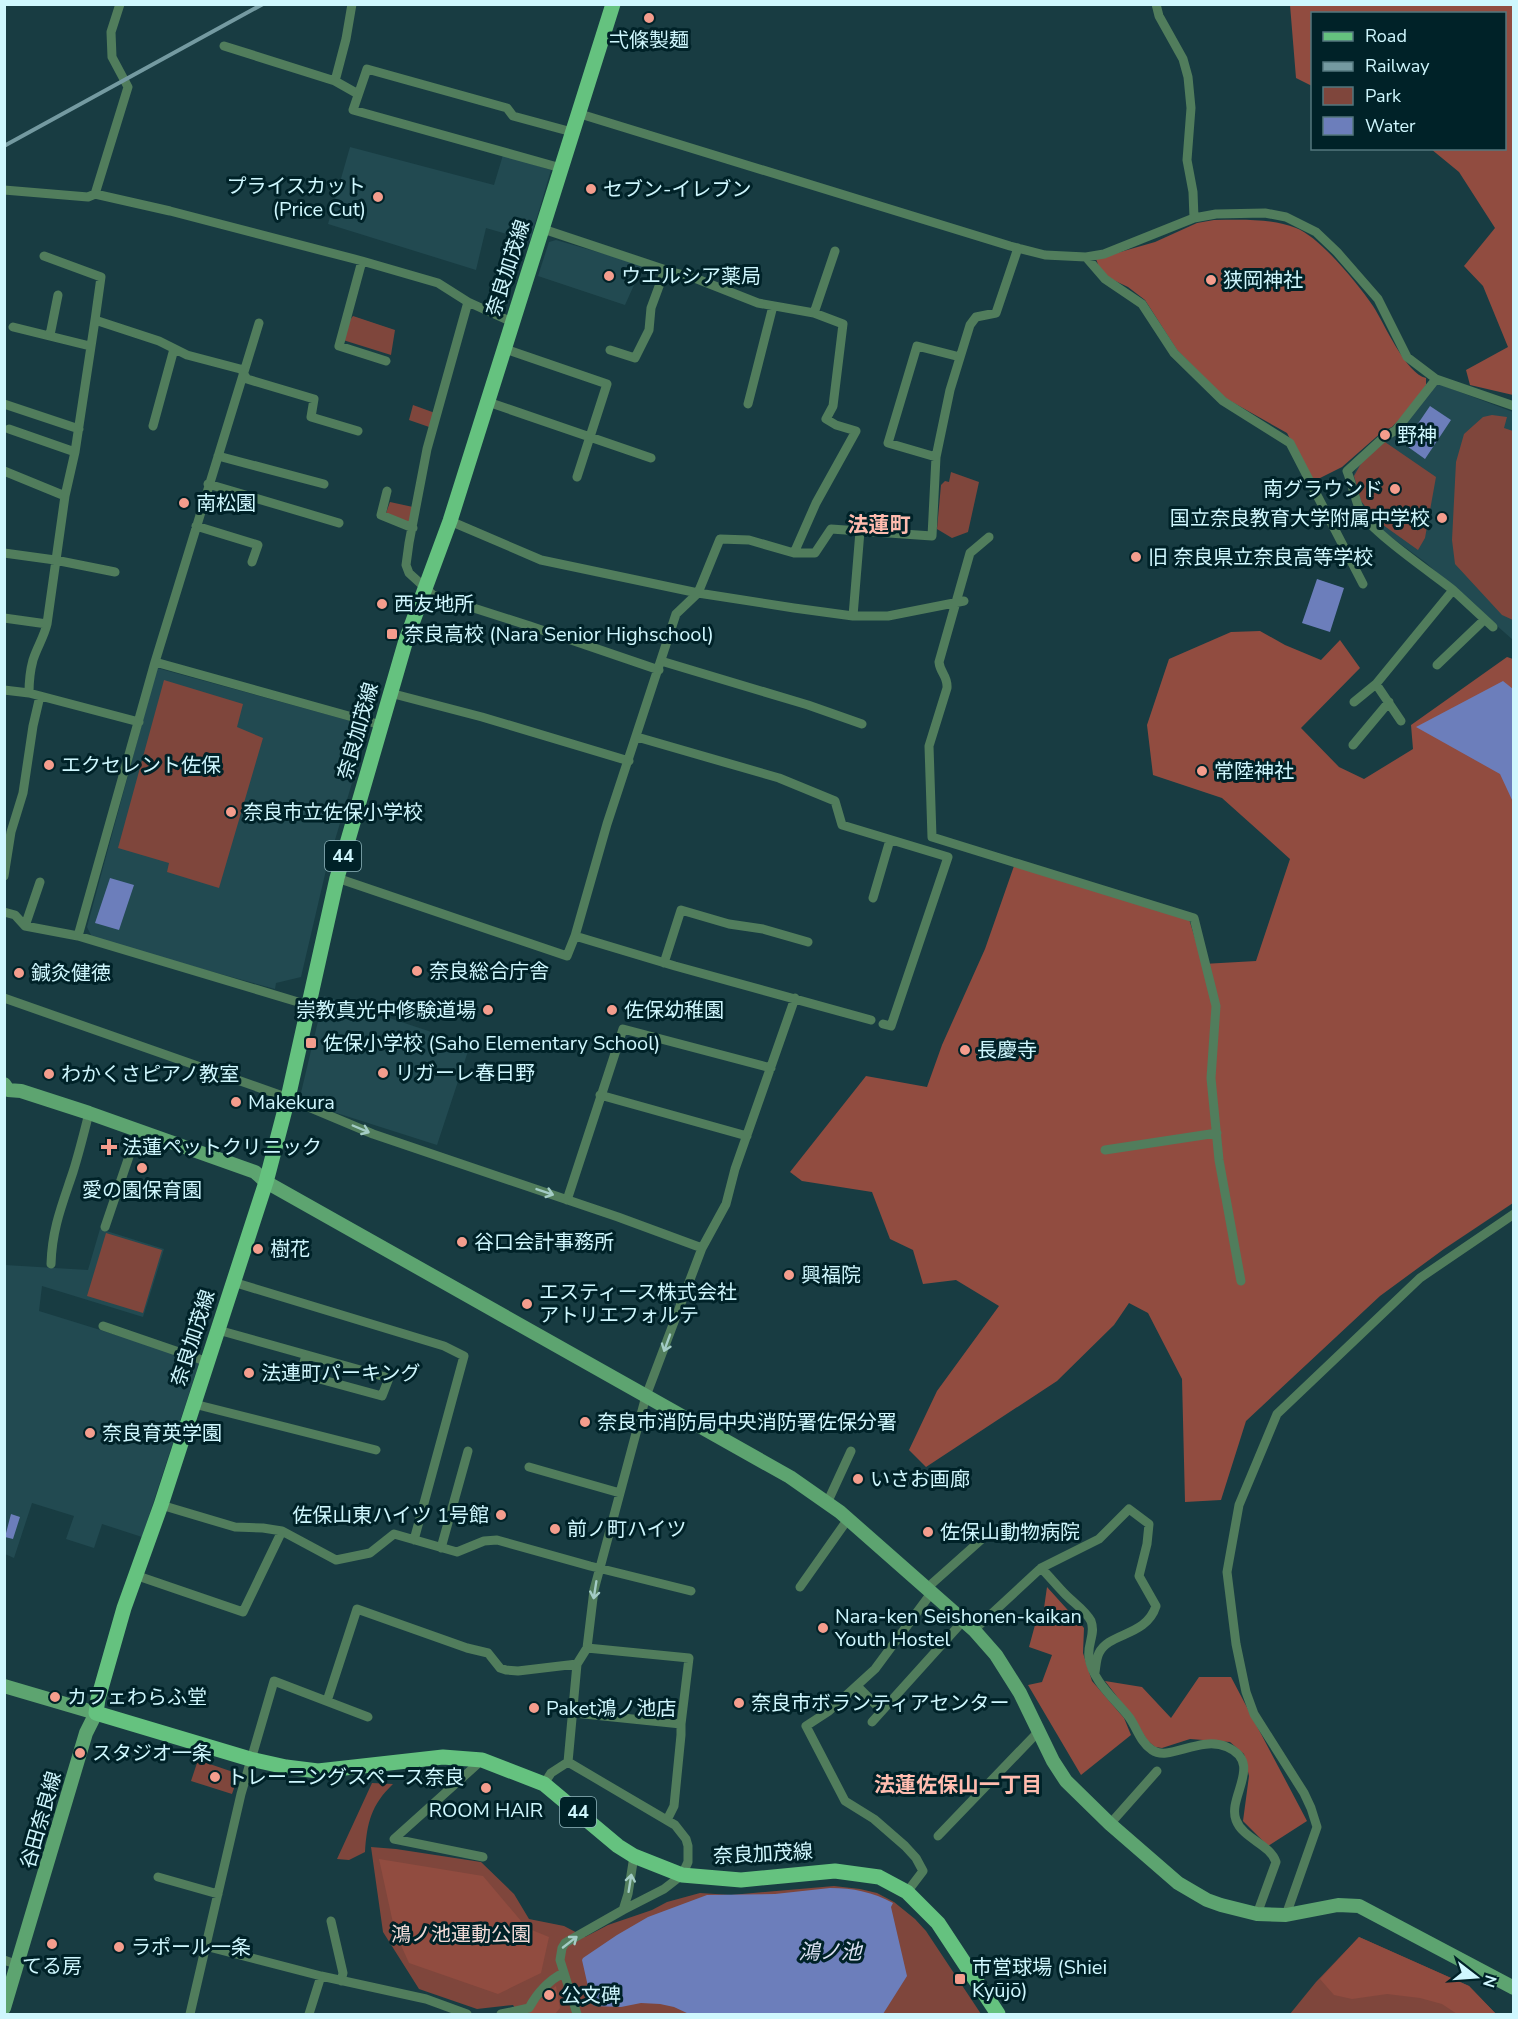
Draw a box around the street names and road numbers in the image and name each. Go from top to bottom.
street label: 奈良加茂線 [480,216,536,320]
street label: 奈良加茂線 [331,679,385,783]
road number: 44 [325,841,361,871]
street label: 奈良加茂線 [165,1286,221,1390]
street label: 谷田奈良線 [14,1768,68,1872]
road number: 44 [560,1797,596,1827]
street label: 奈良加茂線 [712,1838,814,1870]

